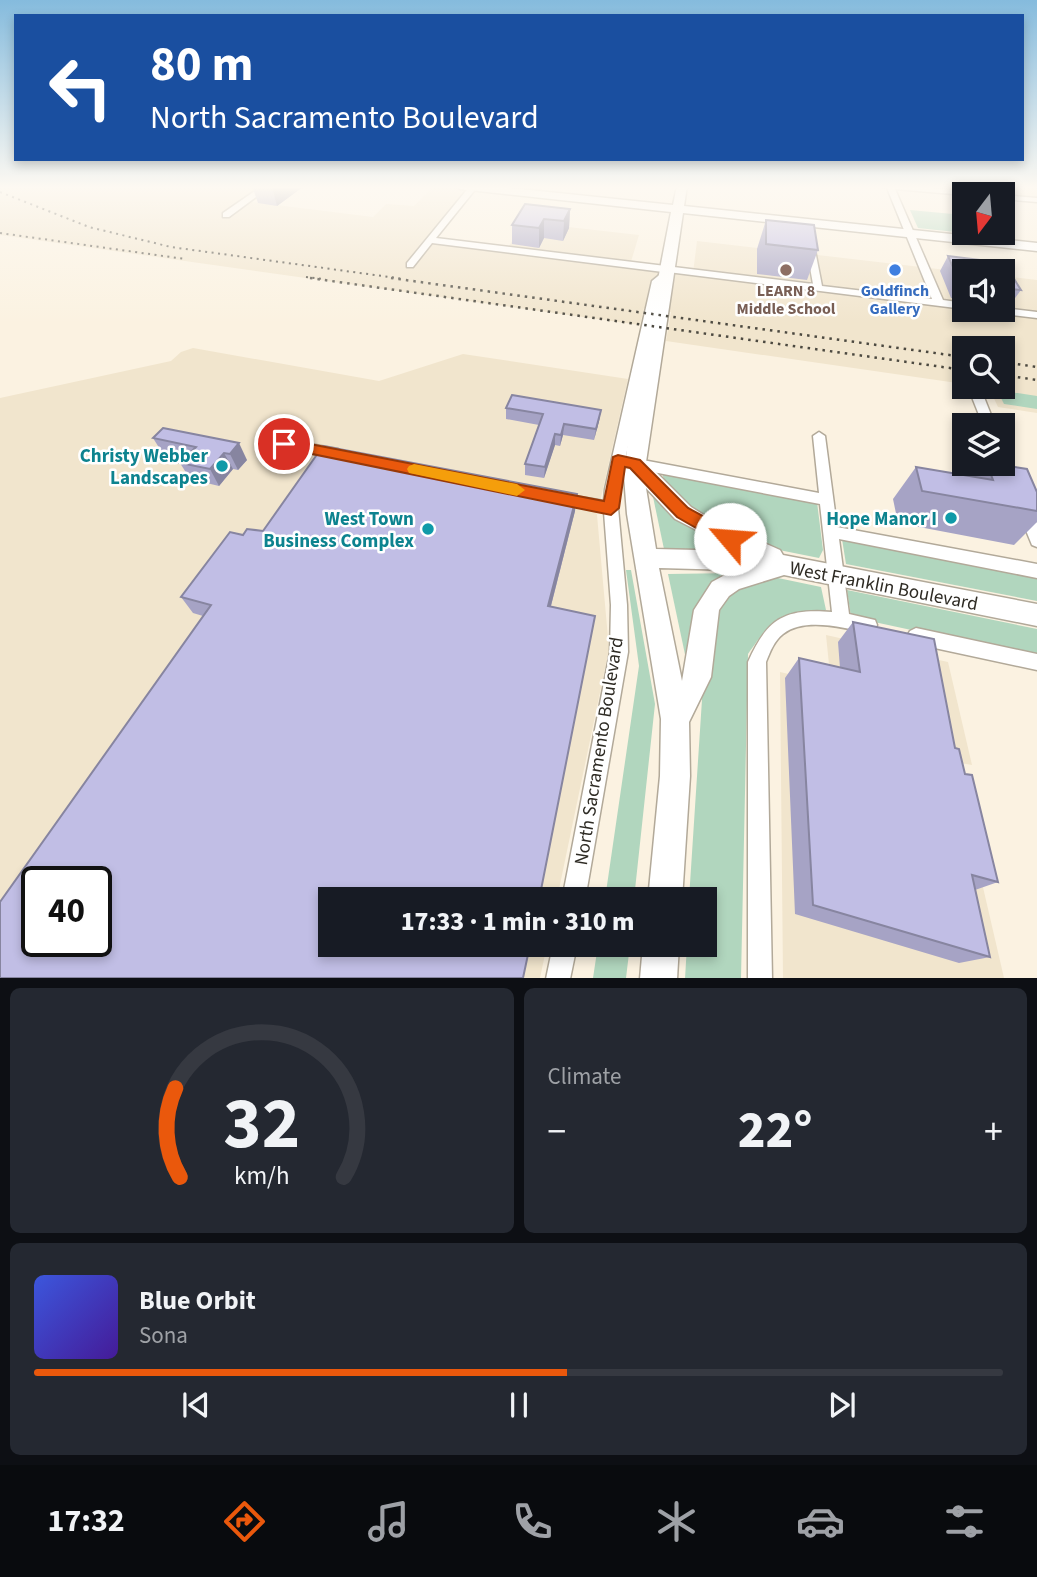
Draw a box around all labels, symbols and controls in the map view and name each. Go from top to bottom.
text: 80 m [150,30,254,100]
icon: left [35,42,126,133]
text: North Sacramento Boulevard [150,95,539,141]
north arrow [952,182,1015,245]
map controls [952,182,1015,476]
button: sound [952,259,1015,322]
marker: LEARN 8 Middle School [778,262,794,278]
marker: Goldfinch Gallery [887,262,903,278]
place label: LEARN 8 Middle School [737,280,836,320]
place label: Goldfinch Gallery [861,280,929,320]
button: search [952,336,1015,399]
button: layers [952,413,1015,476]
pin [254,414,314,474]
icon: arrive [265,425,303,463]
place label: Christy Webber Landscapes [80,443,208,492]
marker: Christy Webber Landscapes [214,458,230,474]
position arrow [693,502,767,576]
place label: West Town Business Complex [263,506,414,555]
place label: Hope Manor I [826,506,937,533]
marker: Hope Manor I [943,510,959,526]
marker: West Town Business Complex [420,521,436,537]
street label: West Franklin Boulevard [787,555,980,618]
street label: North Sacramento Boulevard [568,635,631,867]
speed limit sign: 40 [21,866,112,957]
text: 17:33 · 1 min · 310 m [401,903,634,940]
text: Climate [548,1060,621,1093]
text: 32 [223,1072,300,1176]
text: 22° [738,1094,813,1168]
text: − [548,1105,566,1159]
text: + [984,1105,1003,1159]
text: km/h [234,1157,290,1193]
text: Blue Orbit [139,1282,256,1319]
text: Sona [139,1319,188,1352]
icon: previous [177,1386,215,1424]
icon: pause [500,1386,538,1424]
icon: next [823,1386,861,1424]
icon: directions [220,1497,269,1546]
icon: music [364,1497,413,1546]
icon: phone [508,1497,557,1546]
icon: climate [652,1497,701,1546]
icon: car [796,1497,845,1546]
icon: filters [940,1497,989,1546]
text: 17:32 [48,1498,125,1544]

